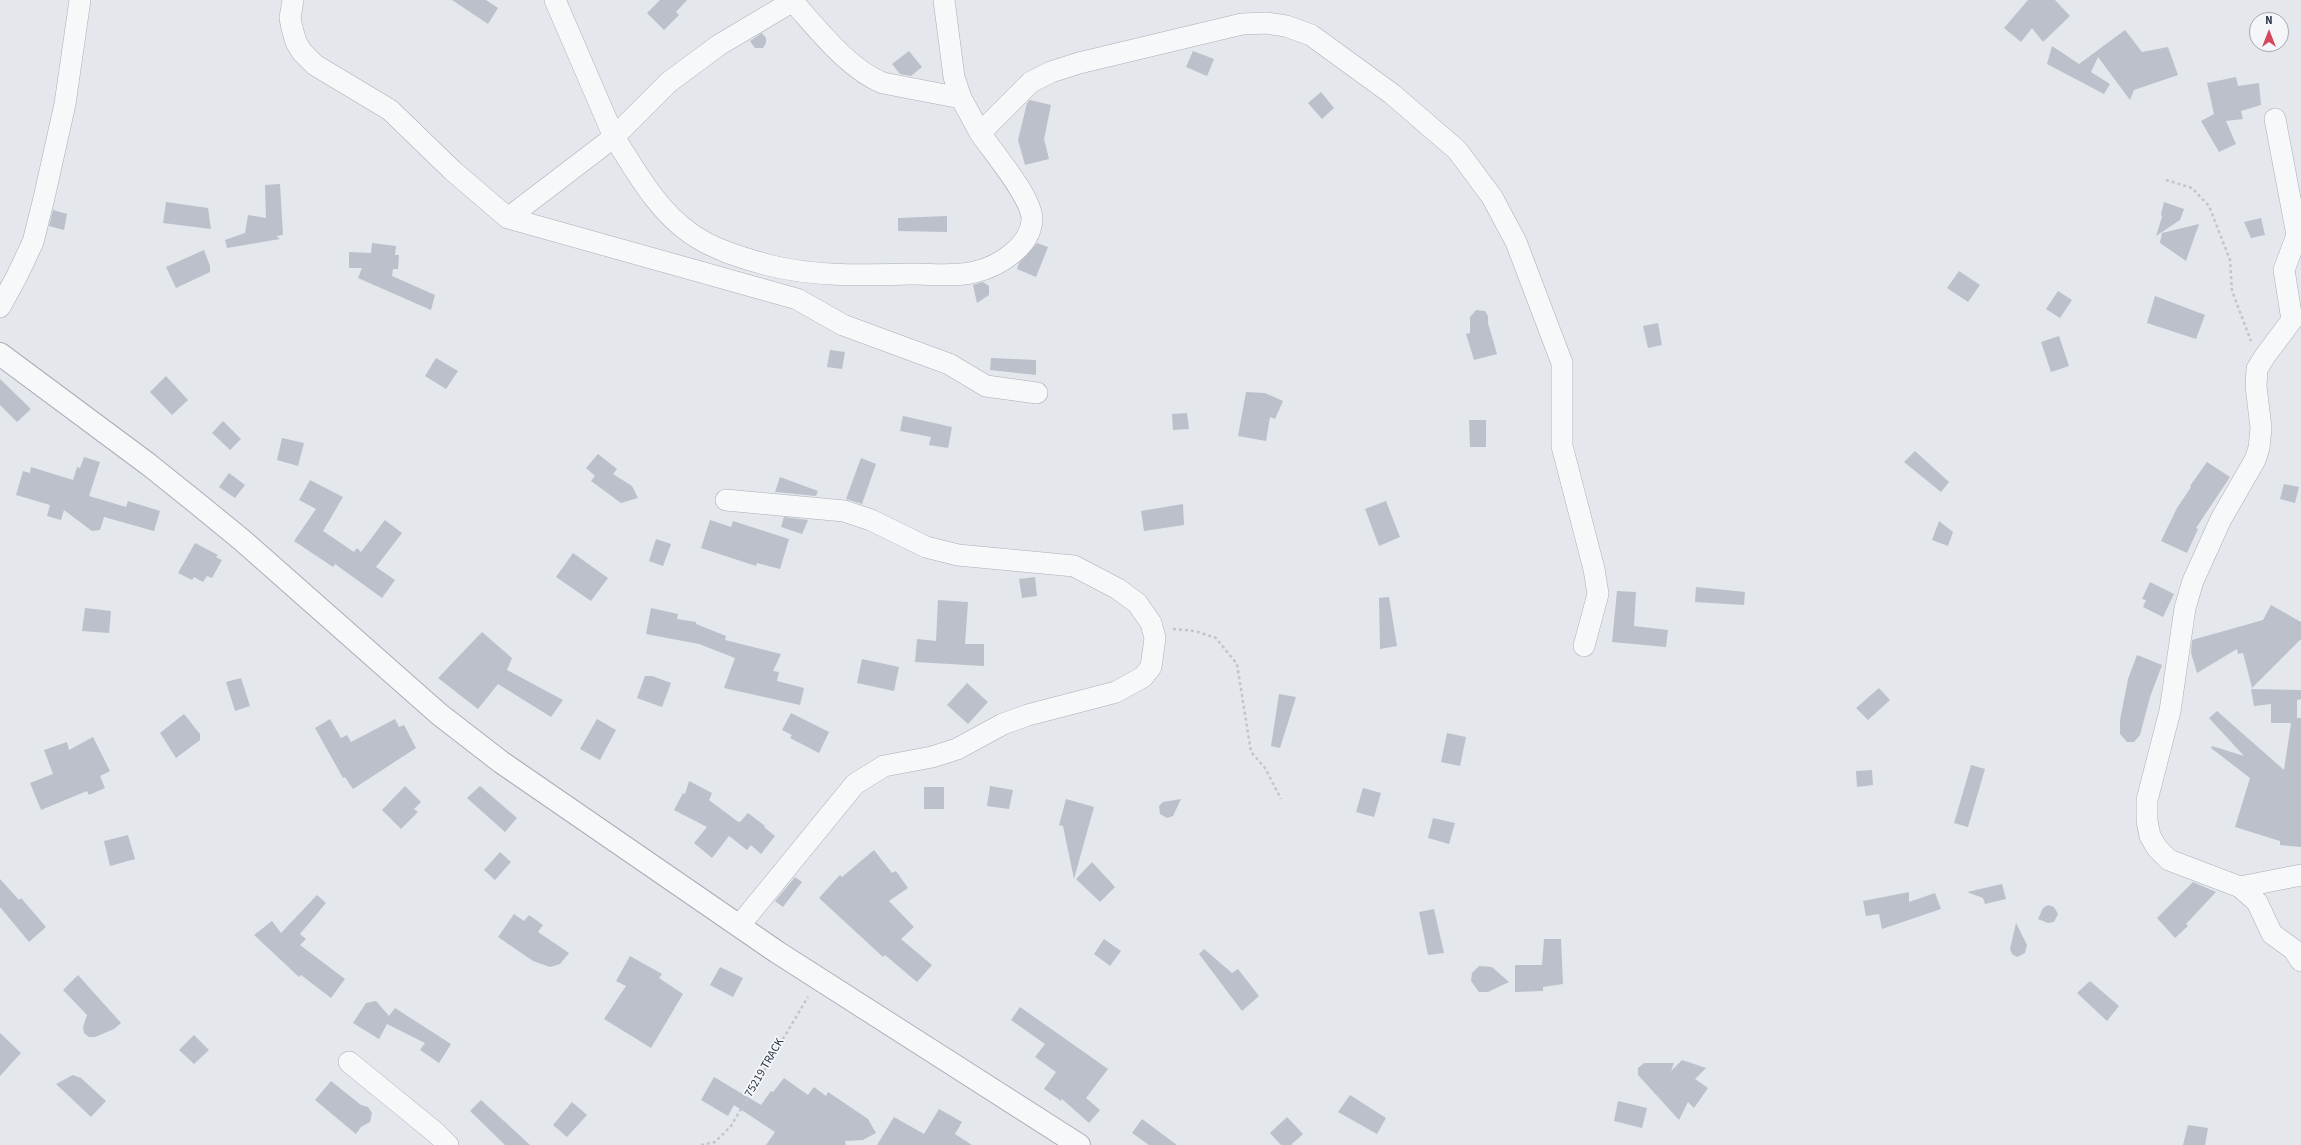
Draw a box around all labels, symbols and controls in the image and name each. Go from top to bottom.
north arrow [2249,12,2289,52]
text: N [2265,13,2273,28]
street label: 75219 TRACK [742,1036,788,1100]

